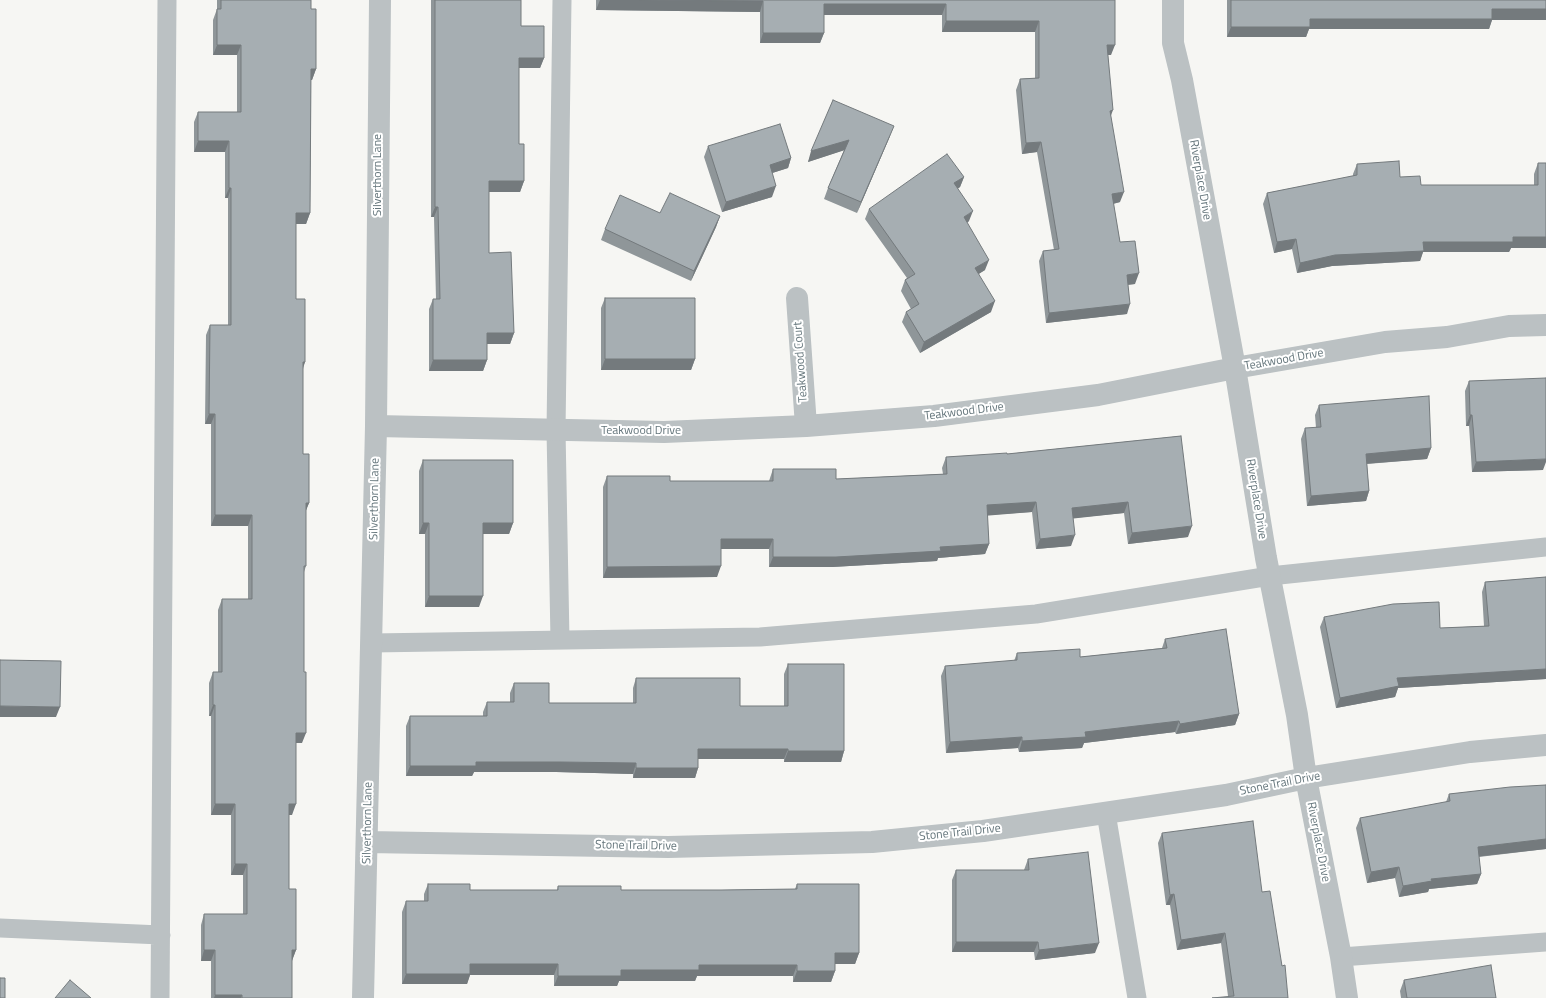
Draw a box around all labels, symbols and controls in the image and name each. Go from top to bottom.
street label: Silverthorn Lane [371,134,385,216]
street label: Riverplace Drive [1186,139,1214,221]
street label: Teakwood Court [791,321,811,403]
street label: Teakwood Drive [1243,346,1325,374]
street label: Teakwood Drive [923,400,1005,424]
street label: Teakwood Drive [601,424,681,438]
street label: Silverthorn Lane [367,458,383,540]
street label: Riverplace Drive [1243,458,1269,540]
street label: Stone Trail Drive [1238,769,1322,799]
street label: Silverthorn Lane [360,782,376,864]
street label: Riverplace Drive [1303,801,1333,883]
street label: Stone Trail Drive [919,822,1001,844]
street label: Stone Trail Drive [595,838,677,854]

